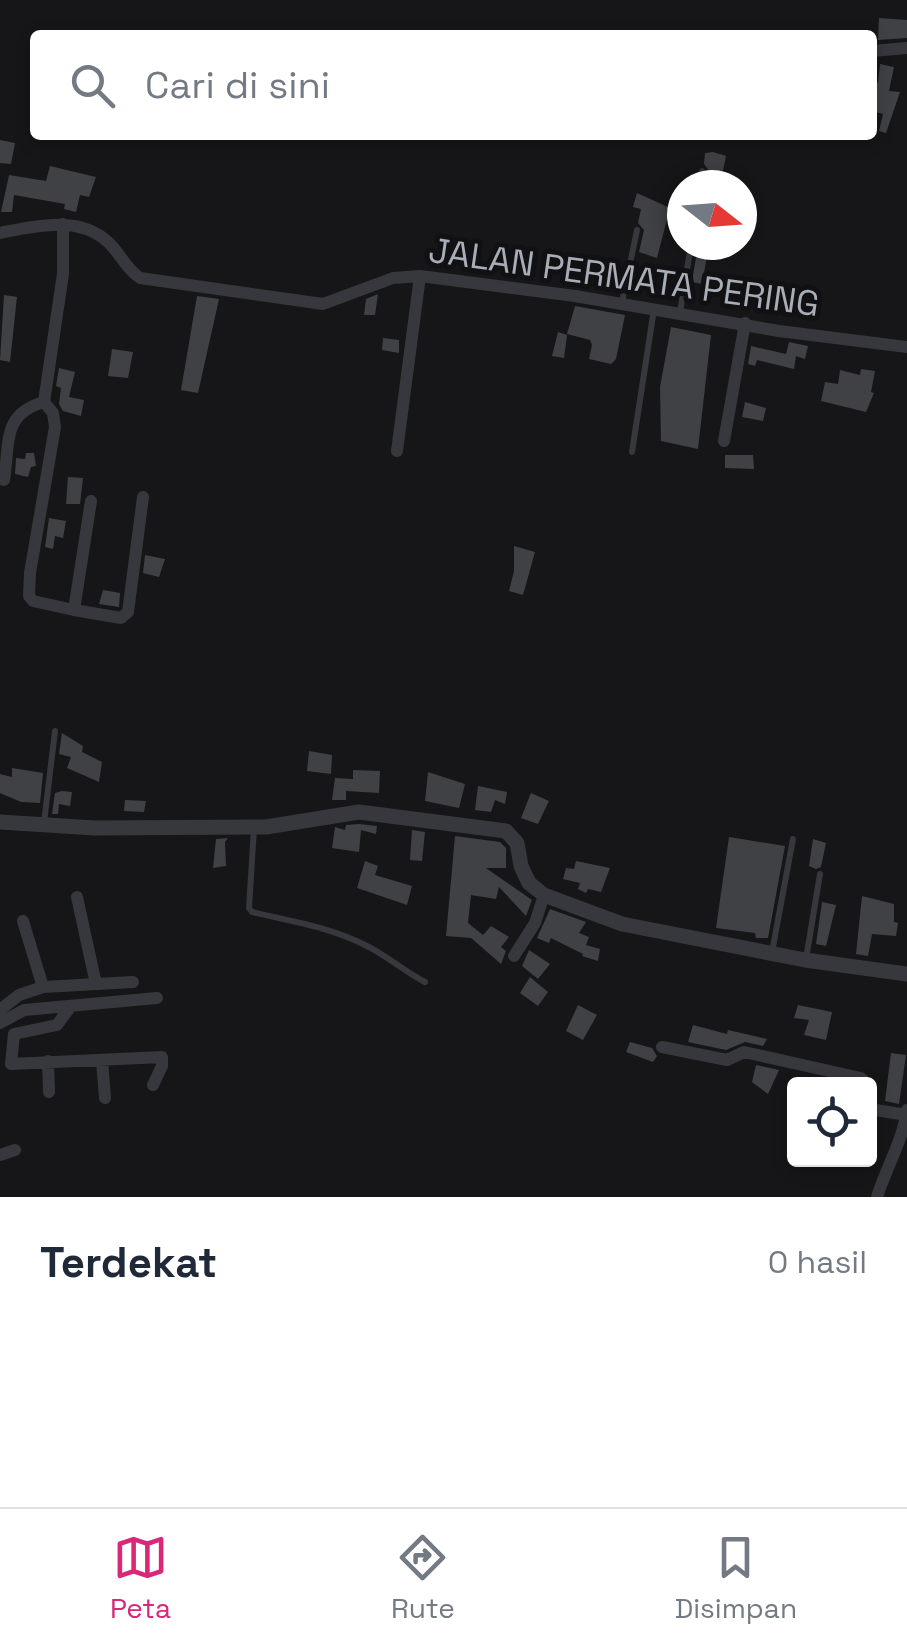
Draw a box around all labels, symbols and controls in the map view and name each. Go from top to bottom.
search box [30,30,877,140]
icon: search [65,58,120,113]
text: Cari di sini [145,61,330,109]
north arrow [667,170,757,260]
street label: JALAN PERMATA PERING [426,228,822,326]
map controls [787,1077,877,1167]
button: locate [787,1077,877,1167]
text: Terdekat [40,1236,217,1289]
text: 0 hasil [768,1242,867,1282]
tab: Peta [110,1530,171,1626]
tab: Rute [391,1530,455,1626]
tab: Disimpan [675,1530,797,1626]

